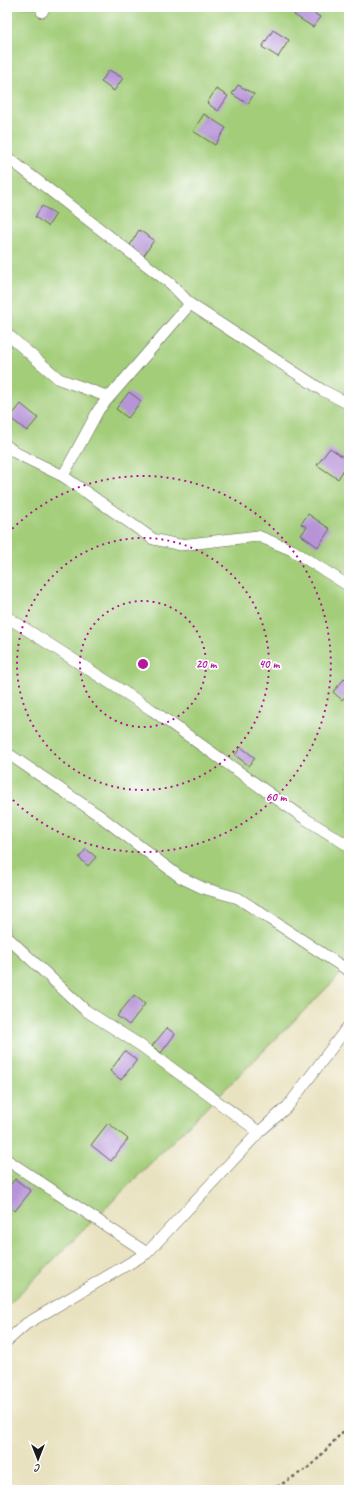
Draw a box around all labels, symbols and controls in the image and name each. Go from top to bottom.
text: 20 m [196,656,217,672]
text: 40 m [259,656,280,672]
centre of rings [136,657,150,671]
text: 60 m [266,789,288,805]
north arrow [18,1439,58,1479]
text: С [34,1462,41,1476]

